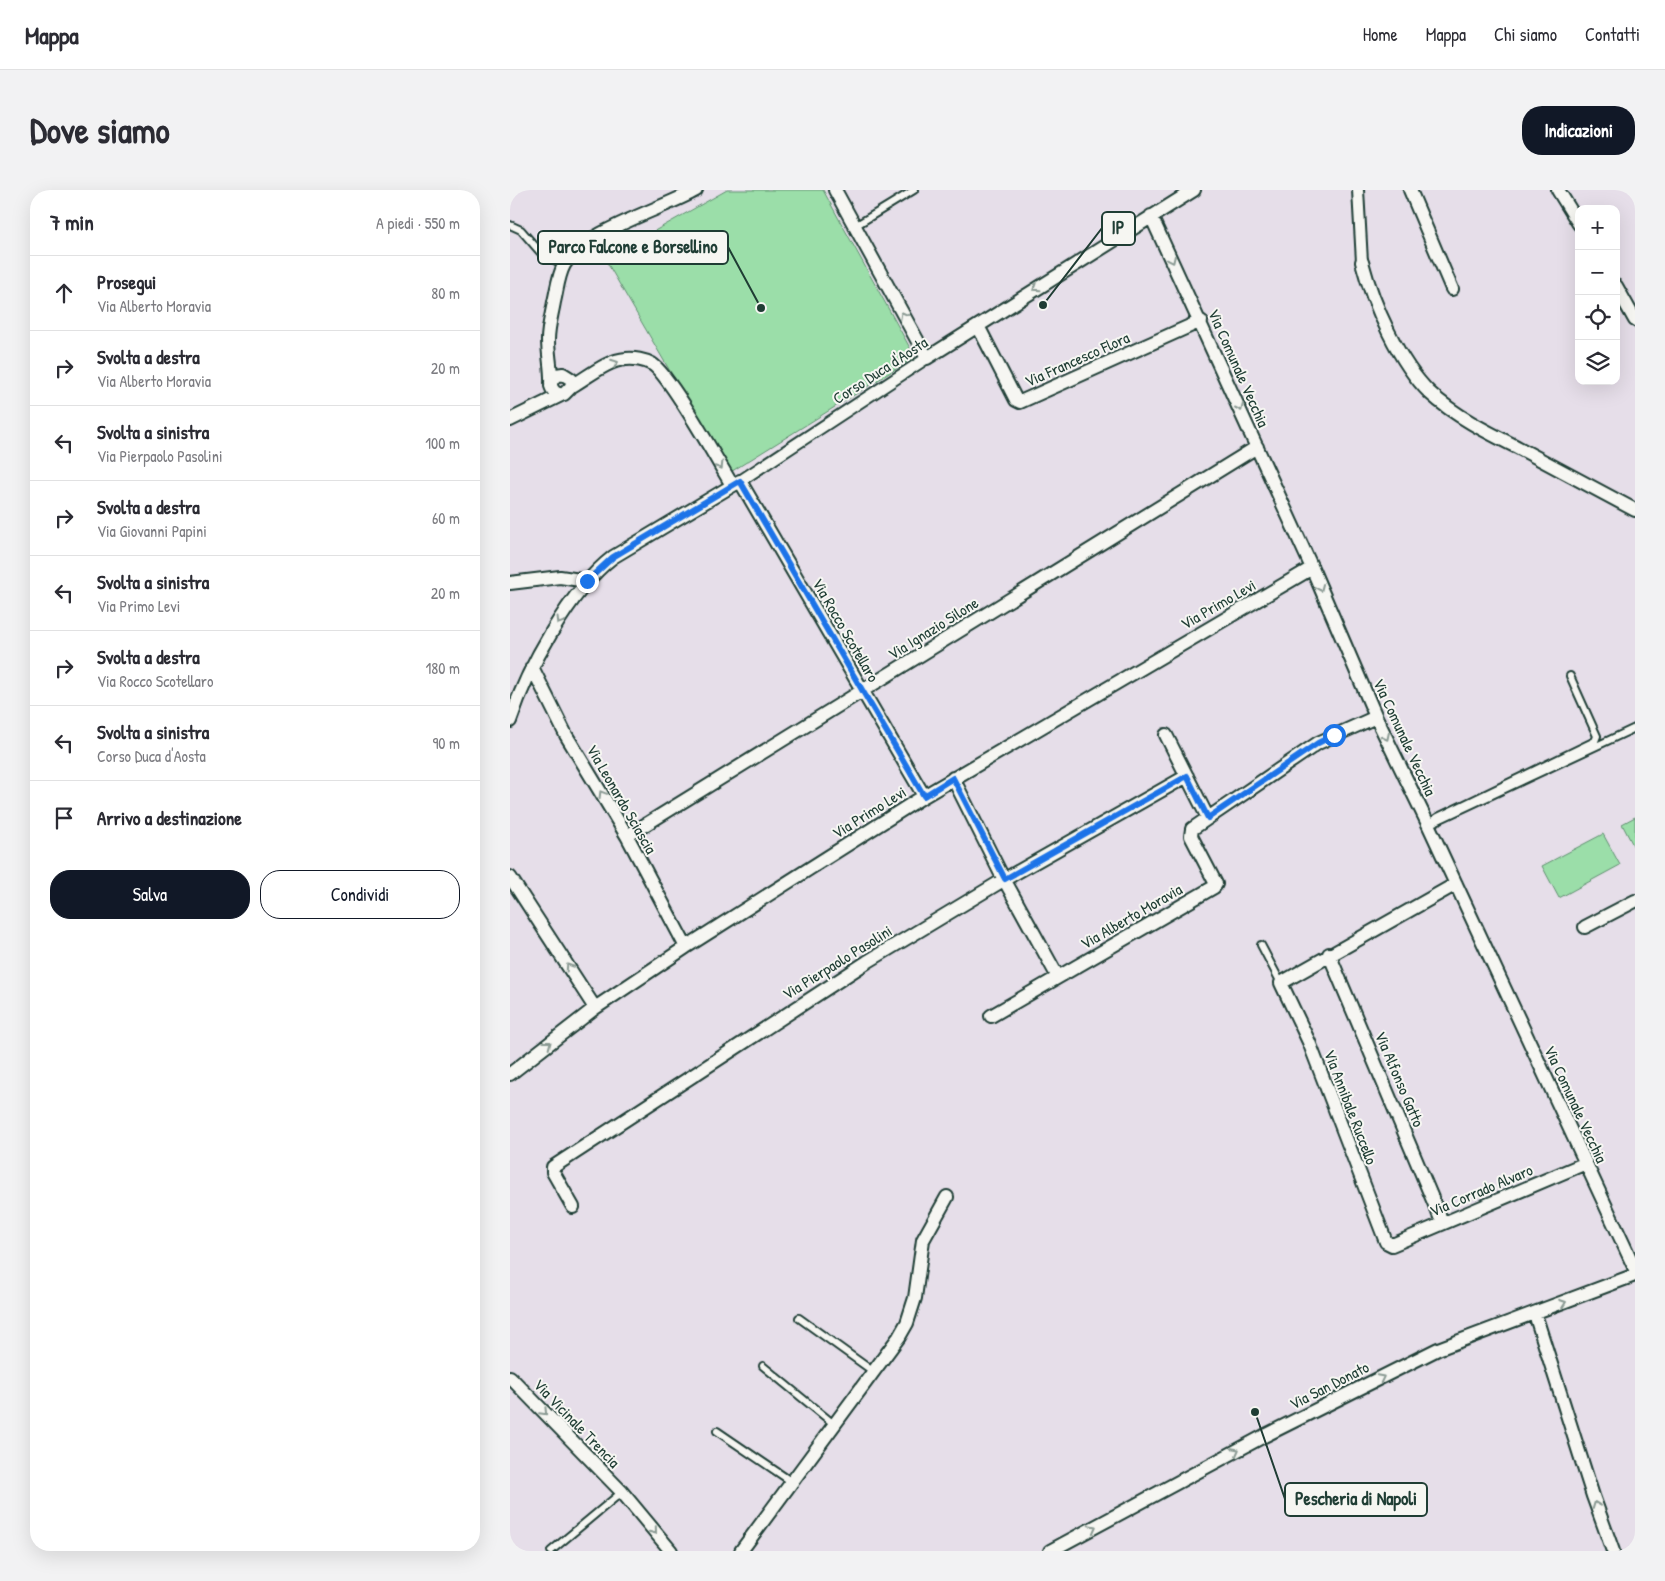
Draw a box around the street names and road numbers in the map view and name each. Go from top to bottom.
street label: Via Comunale Vecchia [1203,305,1275,431]
street label: Via Francesco Flora [1021,326,1133,392]
street label: Corso Duca d'Aosta [828,331,932,409]
street label: Via Rocco Scotellaro [807,574,885,686]
street label: Via Primo Levi [1176,574,1260,634]
street label: Via Ignazio Silone [884,591,983,665]
street label: Via Comunale Vecchia [1368,675,1442,799]
street label: Via Leonardo Sciascia [582,740,662,858]
street label: Via Primo Levi [828,781,910,843]
street label: Via Alberto Moravia [1076,878,1186,954]
street label: Via Pierpaolo Pasolini [778,919,896,1005]
street label: Via Alfonso Gatto [1370,1028,1430,1131]
street label: Via Comunale Vecchia [1539,1042,1613,1166]
street label: Via Annibale Ruccello [1319,1046,1383,1168]
street label: Via Corrado Alvaro [1426,1158,1536,1222]
street label: Via San Donato [1285,1355,1373,1414]
street label: Via Vicinale Trencia [529,1374,625,1472]

